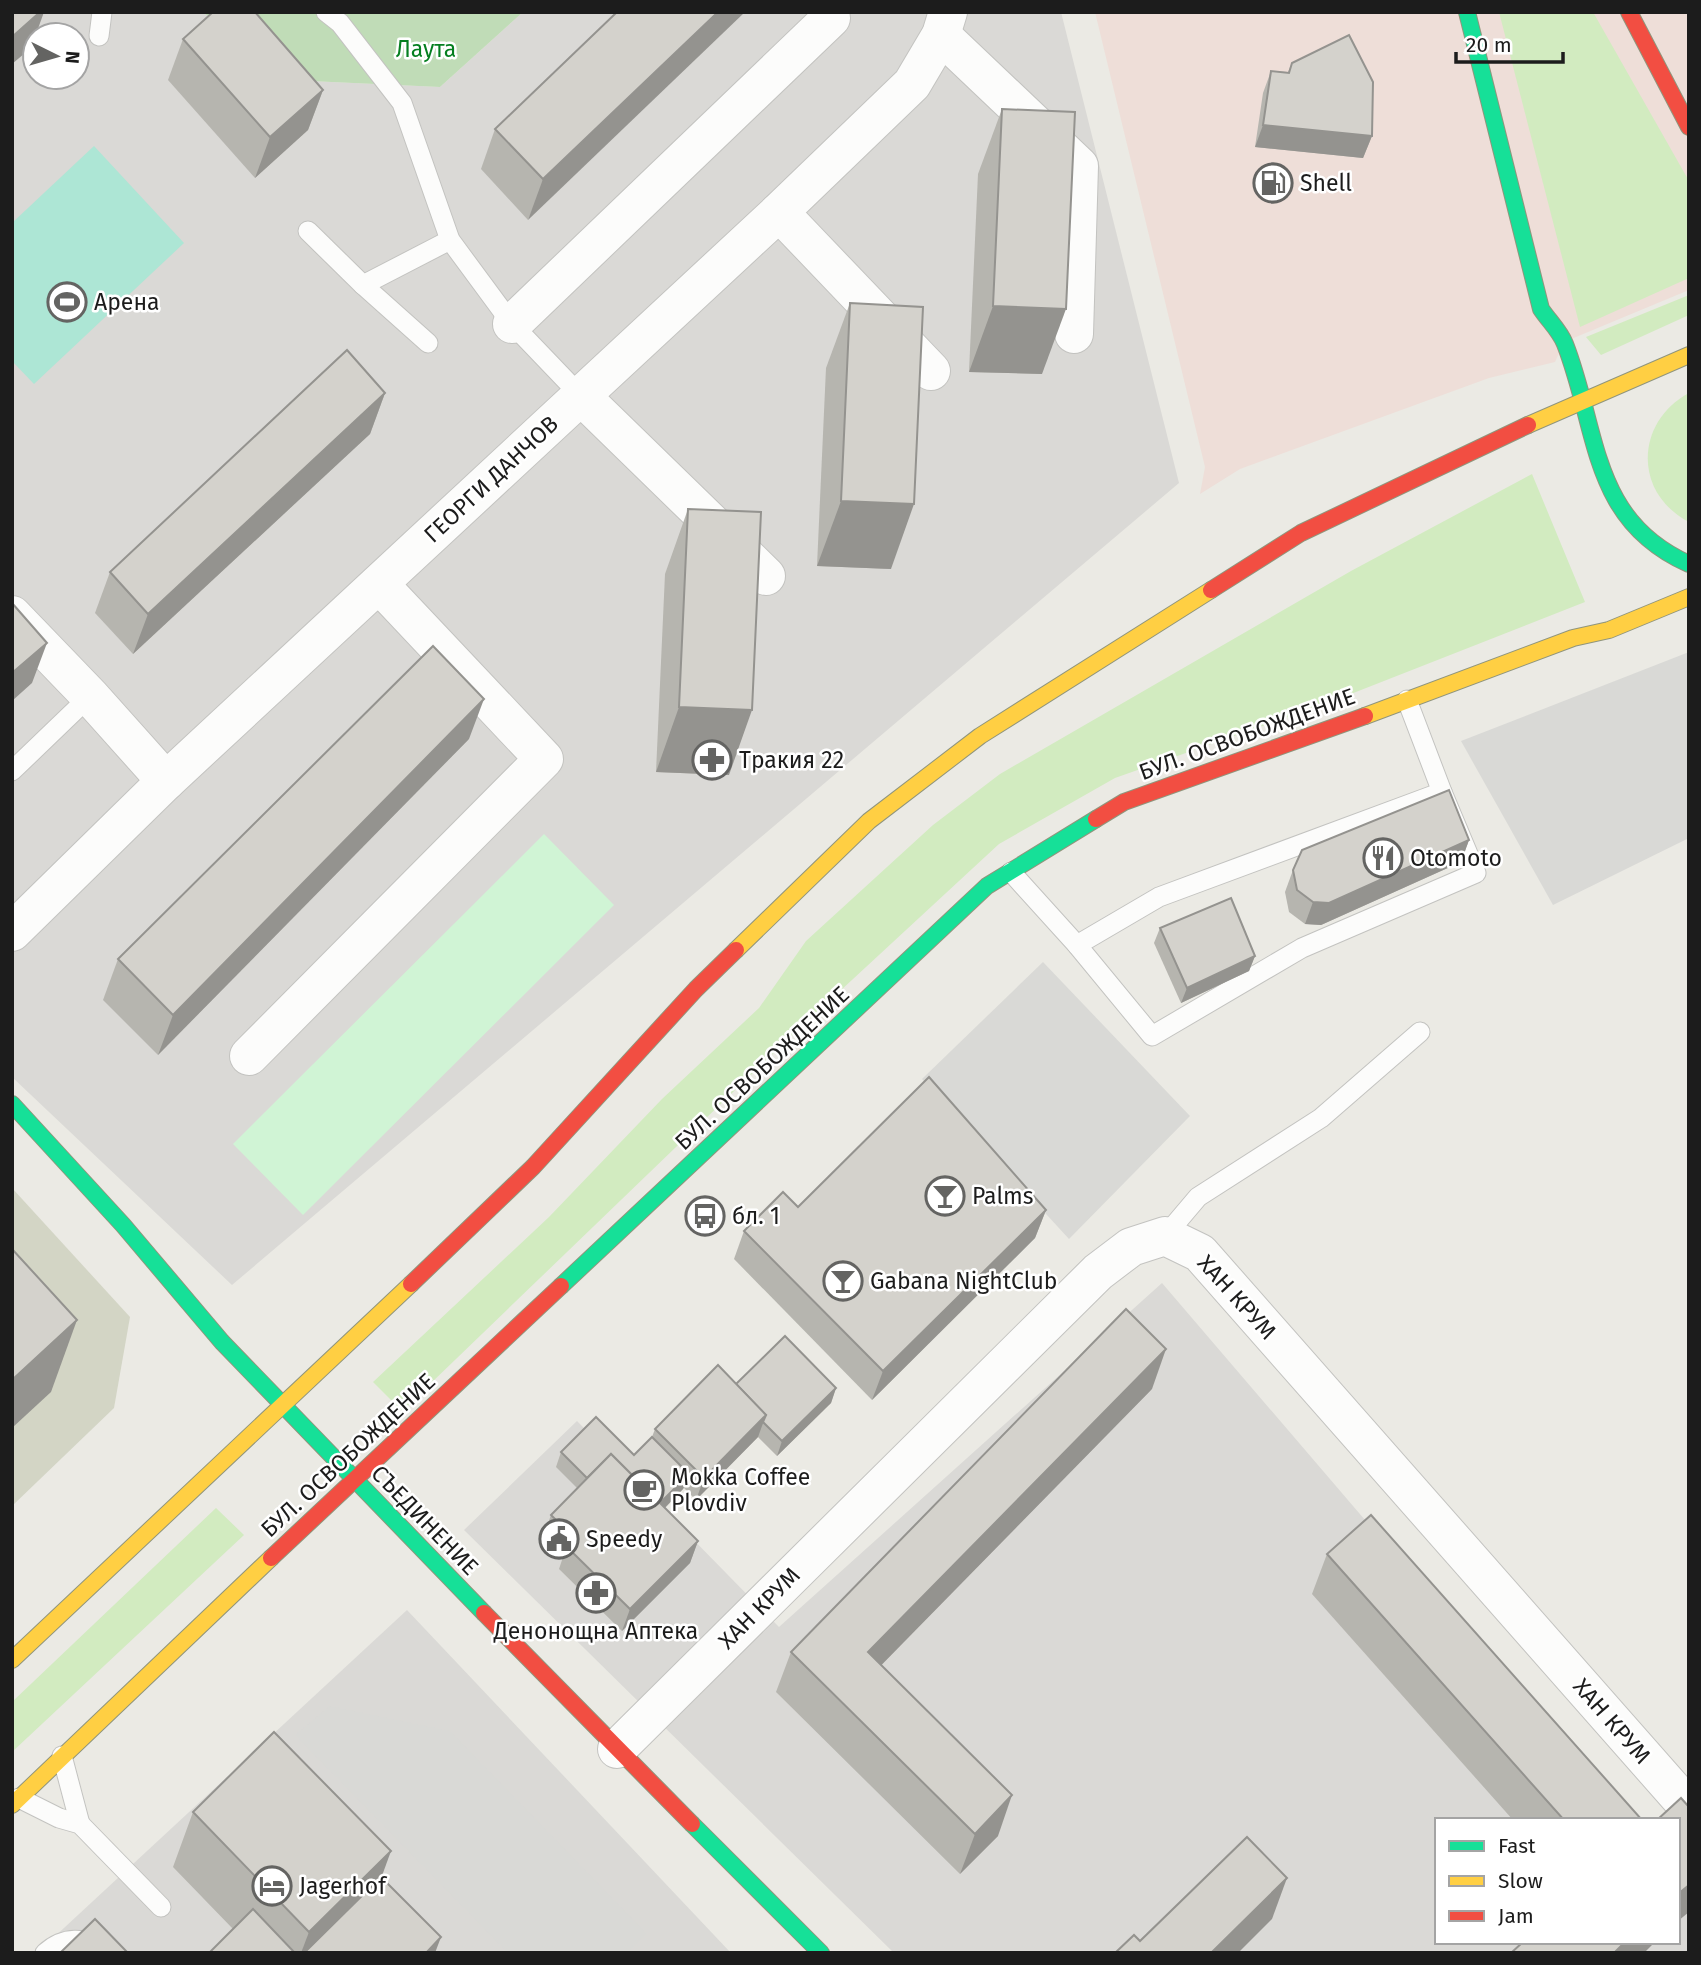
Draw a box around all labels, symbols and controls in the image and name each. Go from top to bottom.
north arrow [21,21,91,91]
scale bar [1456,21,1563,65]
text: 20 m [1466,32,1512,58]
park label: Лаута [396,35,456,63]
text: N [60,50,84,65]
fuel station icon: Shell [1252,162,1294,204]
place label: Shell [1300,169,1352,197]
sports icon: Арена [46,281,88,323]
place label: Арена [94,288,160,316]
street label: ГЕОРГИ ДАНЧОВ [418,410,564,548]
street label: БУЛ. ОСВОБОЖДЕНИЕ [1135,682,1359,786]
pharmacy icon: Тракия 22 [691,739,733,781]
place label: Тракия 22 [739,746,844,774]
restaurant icon: Otomoto [1362,837,1404,879]
place label: Otomoto [1410,844,1502,872]
street label: БУЛ. ОСВОБОЖДЕНИЕ [669,980,855,1156]
bar icon: Palms [924,1175,966,1217]
place label: Palms [972,1182,1034,1210]
bus stop icon: бл. 1 [684,1195,726,1237]
place label: бл. 1 [732,1202,780,1230]
street label: ХАН КРУМ [1192,1249,1282,1345]
bar icon: Gabana NightClub [822,1260,864,1302]
place label: Gabana NightClub [870,1267,1057,1295]
street label: БУЛ. ОСВОБОЖДЕНИЕ [255,1367,441,1543]
street label: СЪЕДИНЕНИЕ [366,1459,484,1581]
place label: Mokka Coffee Plovdiv [671,1463,810,1517]
cafe icon: Mokka Coffee Plovdiv [623,1469,665,1511]
public building icon: Speedy [538,1518,580,1560]
place label: Speedy [586,1525,663,1553]
street label: ХАН КРУМ [712,1561,806,1655]
pharmacy icon: Денонощна Аптека [575,1572,617,1614]
place label: Денонощна Аптека [493,1617,698,1645]
street label: ХАН КРУМ [1567,1673,1657,1769]
legend [1435,1818,1680,1944]
text: Fast [1498,1833,1536,1859]
hotel icon: Jagerhof [251,1865,293,1907]
text: Slow [1498,1868,1543,1894]
place label: Jagerhof [299,1872,388,1900]
text: Jam [1498,1903,1534,1929]

